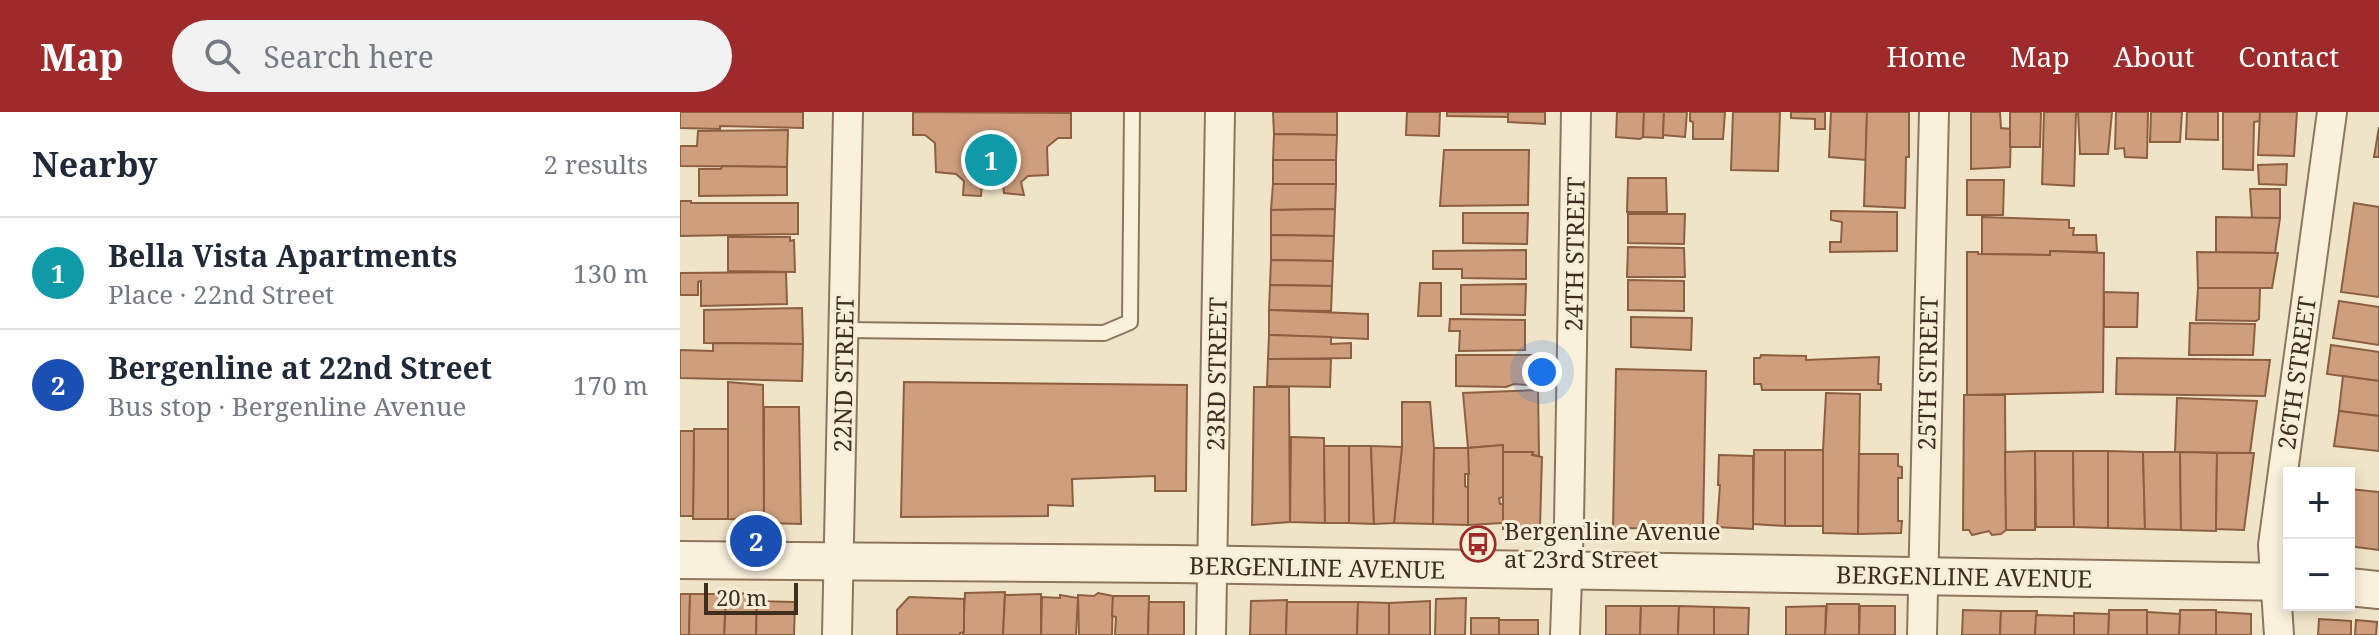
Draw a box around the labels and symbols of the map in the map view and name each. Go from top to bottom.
pin: 1 [965,130,1017,190]
street label: 24TH STREET [1556,176,1592,332]
street label: 26TH STREET [2269,294,2323,452]
street label: 22ND STREET [825,295,861,453]
street label: 25TH STREET [1909,295,1945,451]
street label: 23RD STREET [1198,296,1234,451]
your location [1522,352,1562,392]
pin: 2 [730,511,782,571]
place label: Bergenline Avenue at 23rd Street [1504,514,1721,575]
bus stop icon: Bergenline Avenue at 23rd Street [1459,525,1497,563]
street label: BERGENLINE AVENUE [1189,548,1445,586]
street label: BERGENLINE AVENUE [1836,557,2092,595]
scale bar [704,579,798,615]

